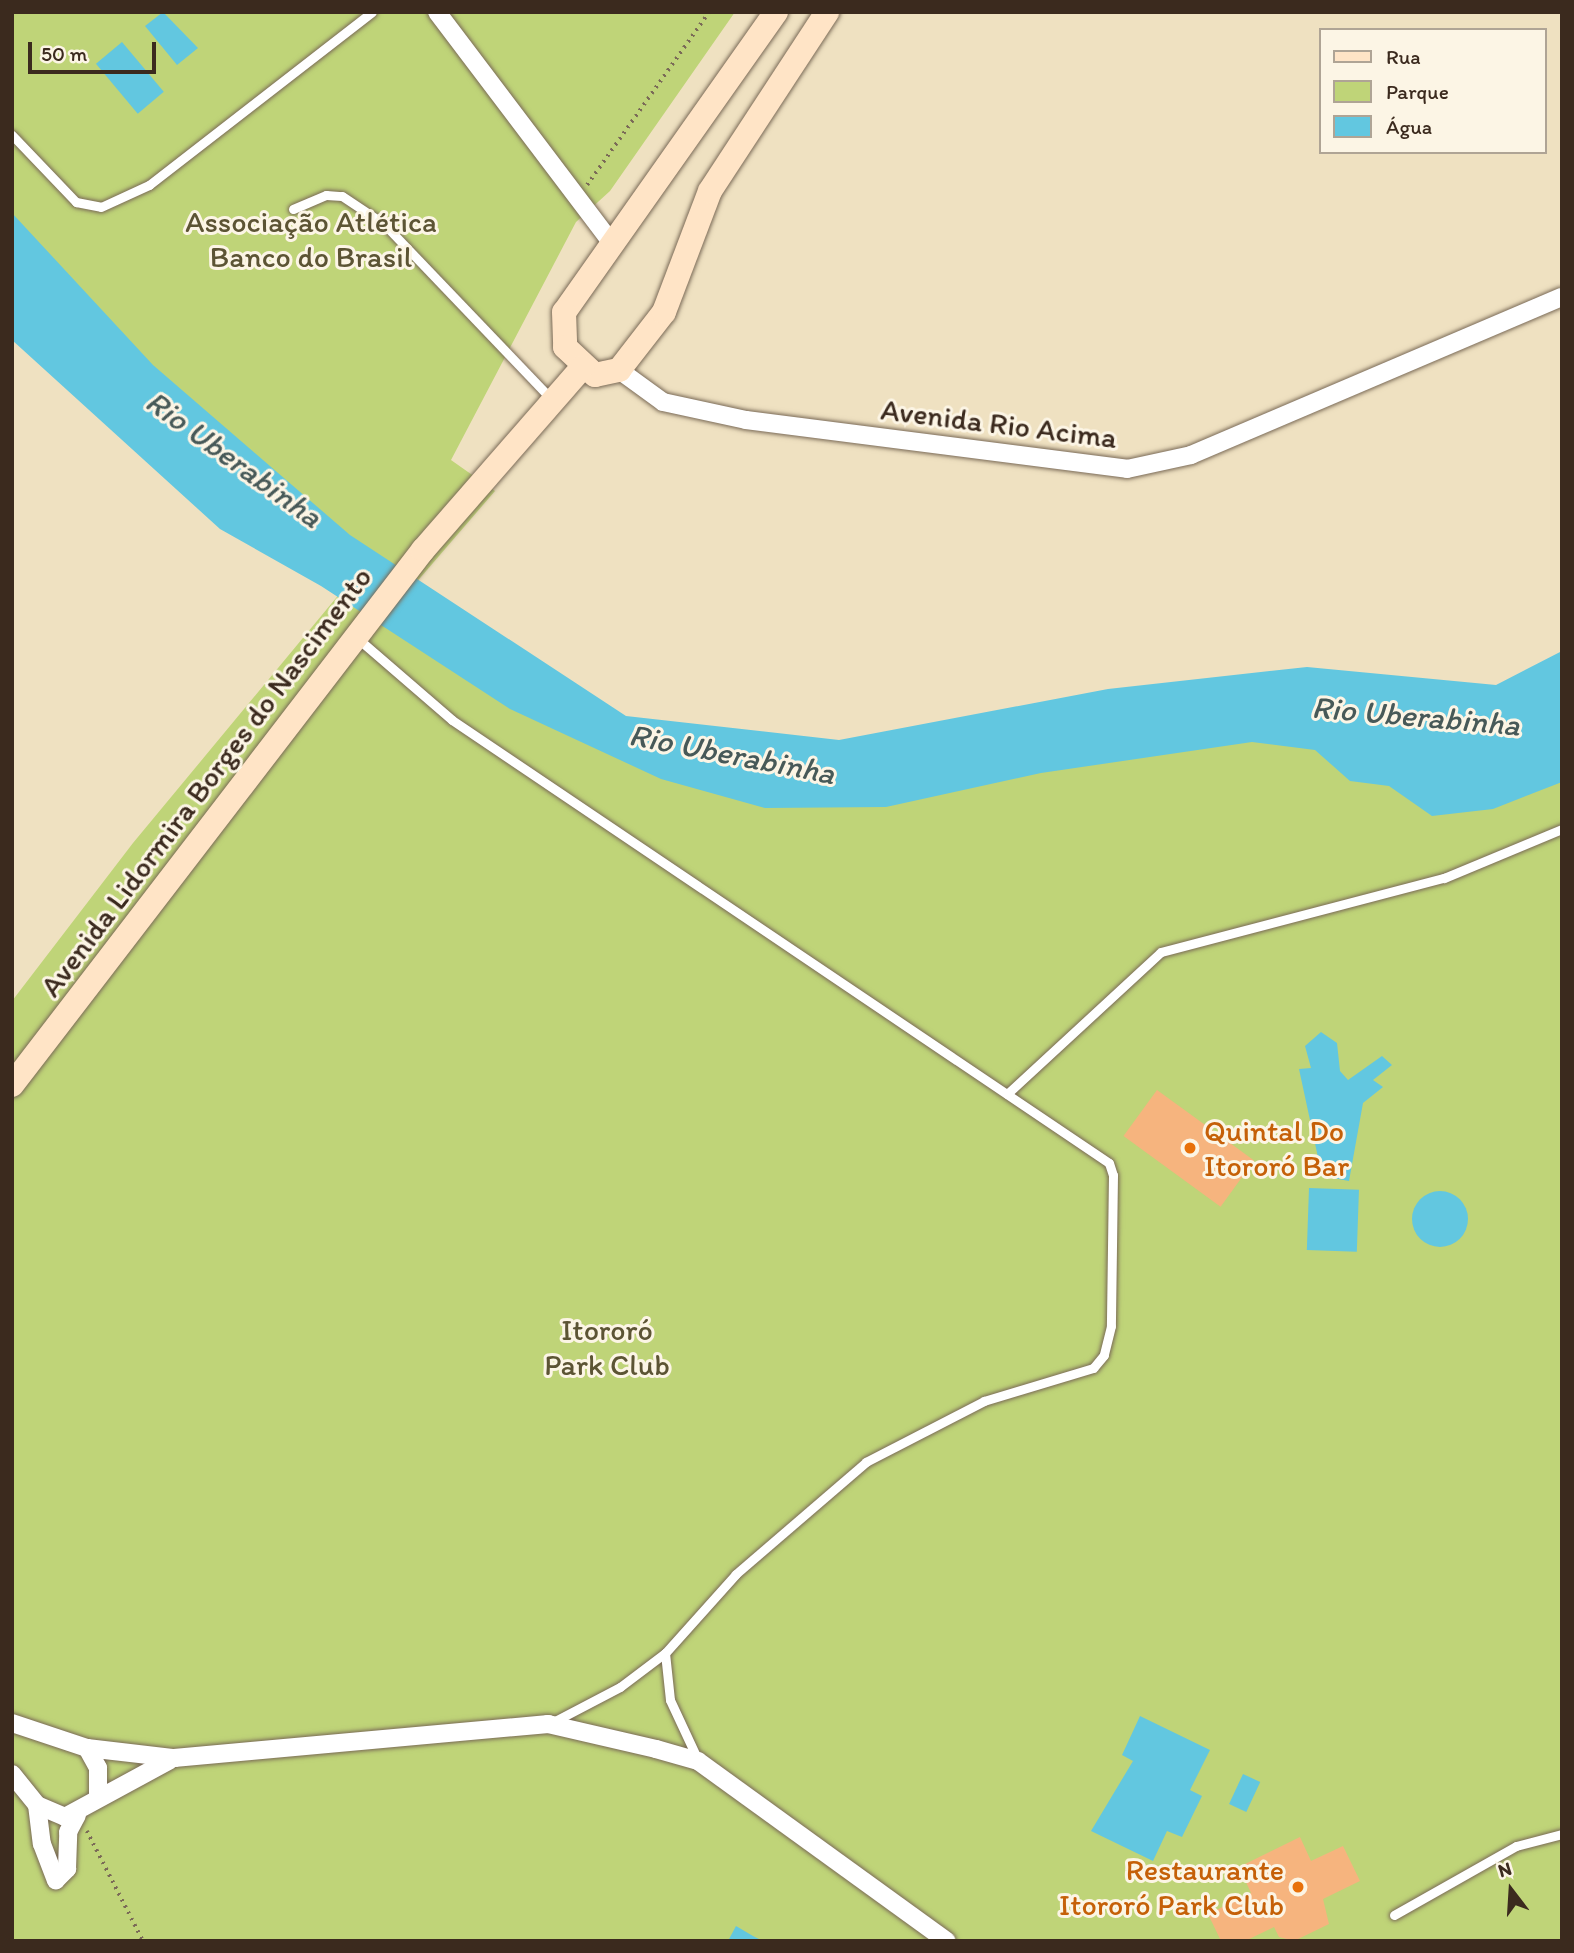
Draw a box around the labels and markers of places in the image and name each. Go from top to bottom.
place label: Quintal Do Itororó Bar [1204,1113,1349,1184]
marker: Quintal Do Itororó Bar [1182,1140,1198,1156]
place label: Restaurante Itororó Park Club [1060,1852,1284,1923]
marker: Restaurante Itororó Park Club [1290,1879,1306,1895]

